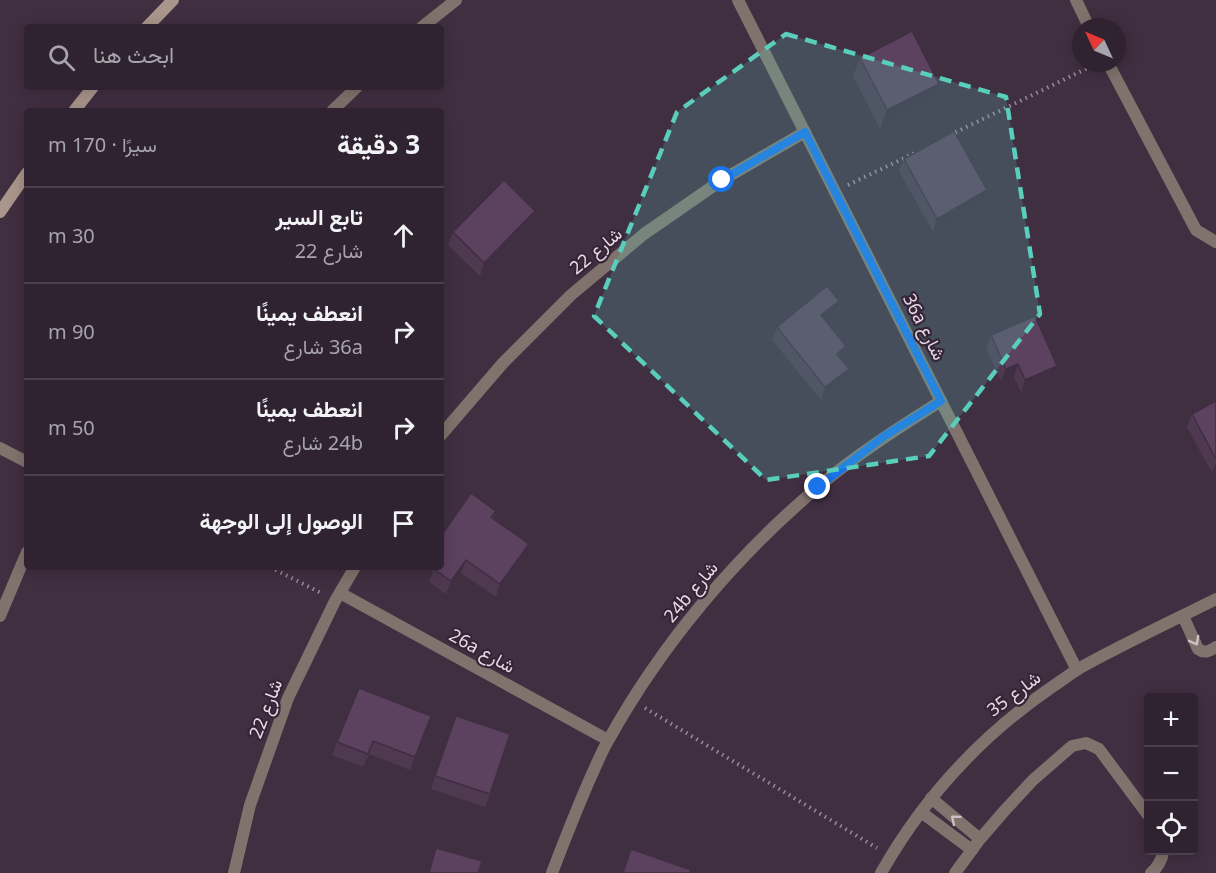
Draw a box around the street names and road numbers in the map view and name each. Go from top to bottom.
street label: شارع 22 [564,221,627,280]
street label: 36a شارع [897,289,952,364]
street label: 24b شارع [658,556,724,628]
street label: 26a شارع [445,622,520,679]
street label: شارع 35 [982,665,1046,722]
street label: شارع 22 [243,676,288,742]

